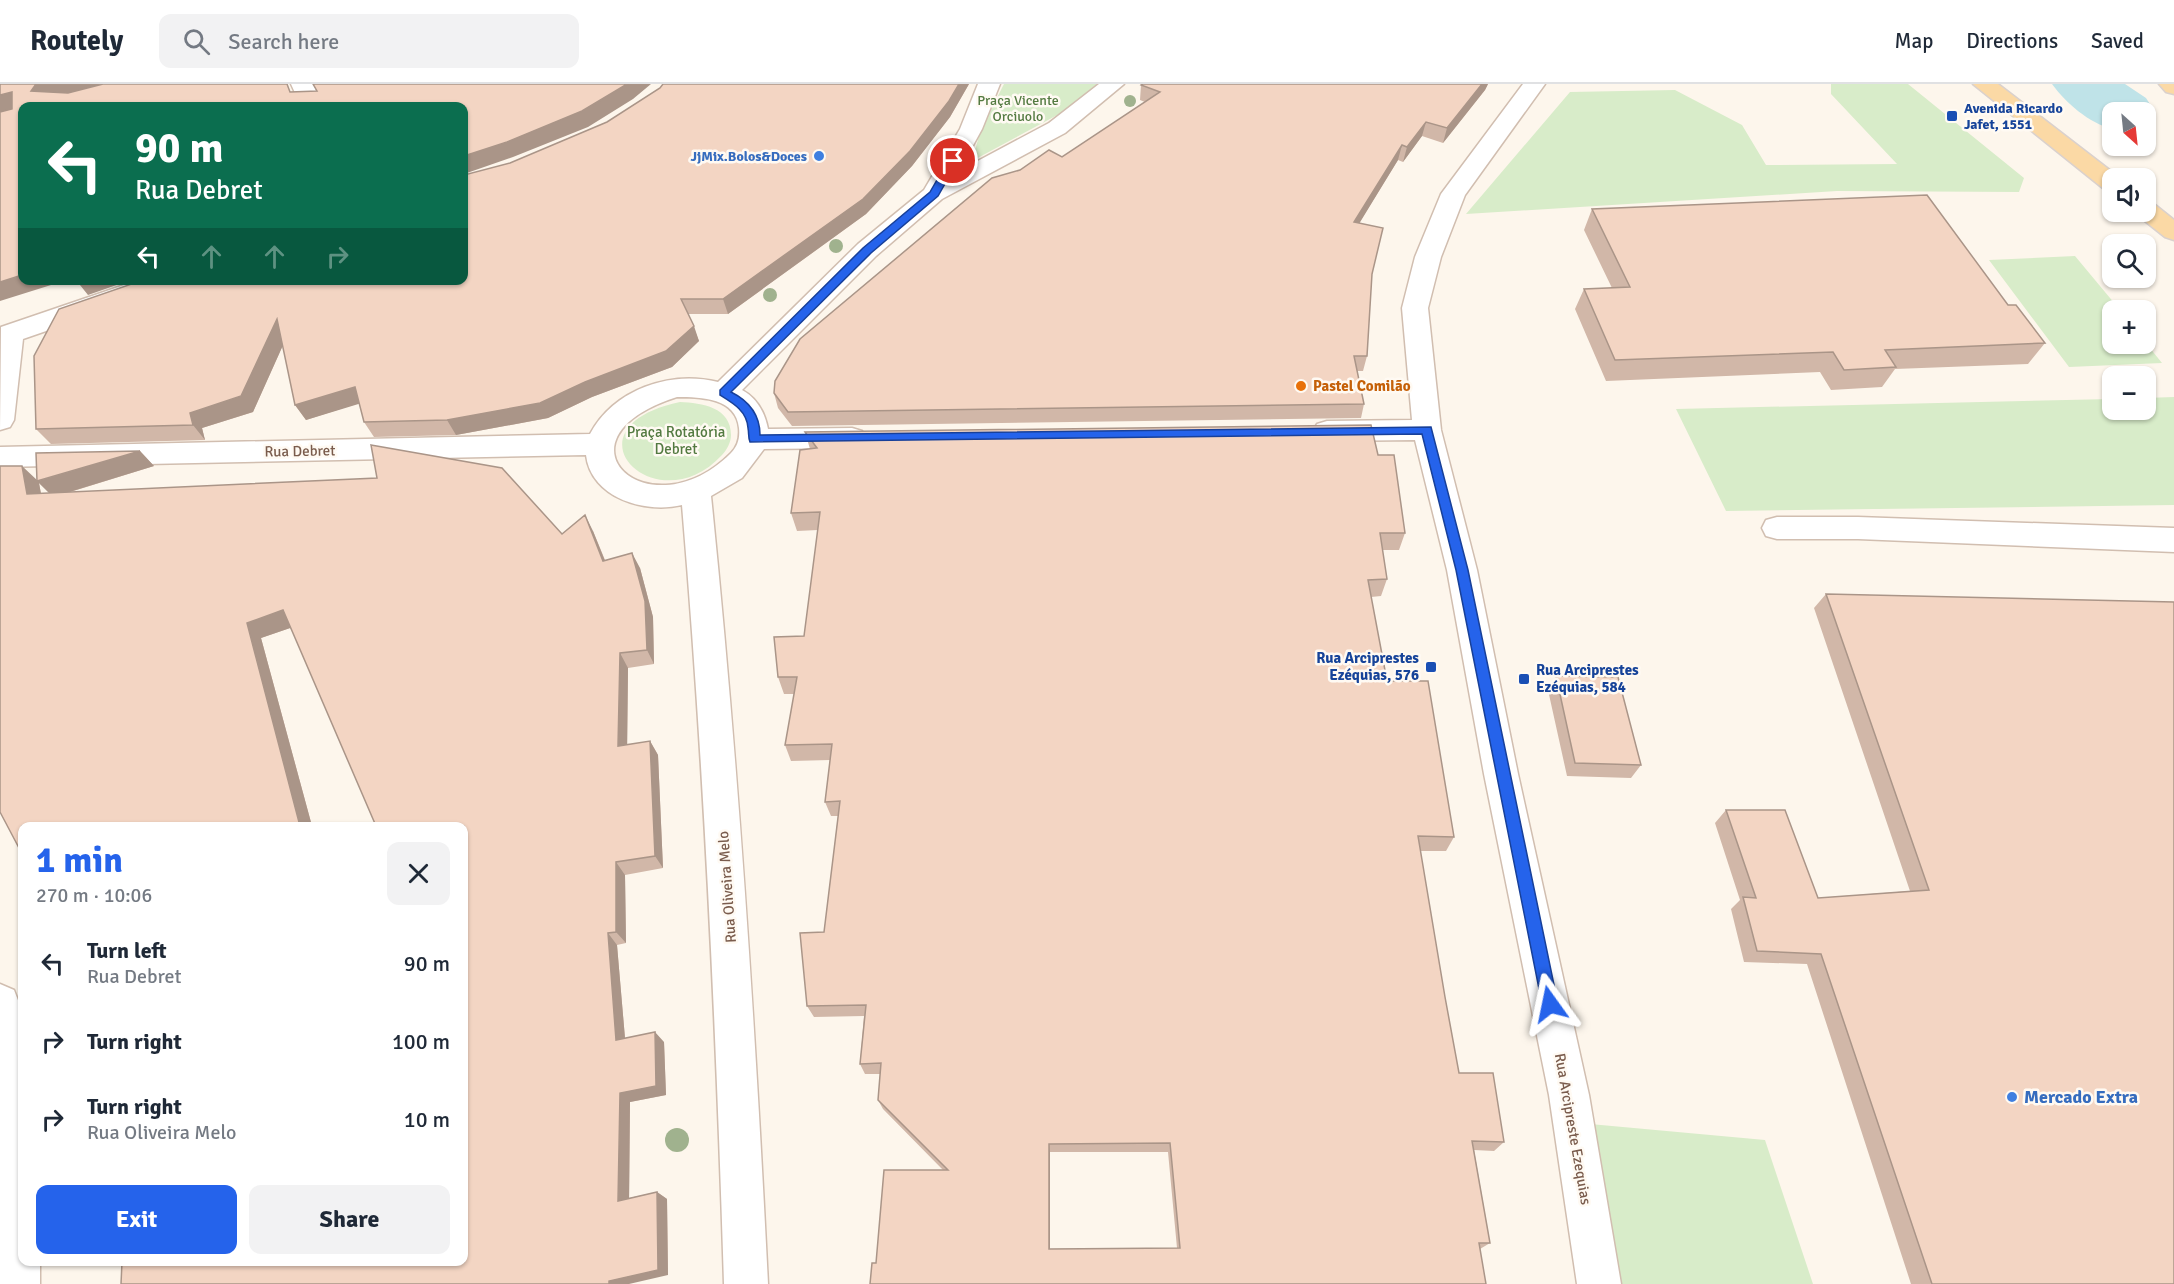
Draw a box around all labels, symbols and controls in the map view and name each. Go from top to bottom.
search box [159,14,579,68]
text: Routely [30,24,123,58]
icon: search [180,25,213,58]
text: Search here [228,28,339,55]
text: Map [1895,28,1933,54]
text: Directions [1966,28,2058,54]
text: Saved [2091,28,2144,54]
park label: Praça Vicente Orciuolo [977,92,1059,125]
place label: Avenida Ricardo Jafet, 1551 [1964,100,2063,133]
north arrow [2102,102,2156,156]
map controls [2102,102,2156,420]
marker: Avenida Ricardo Jafet, 1551 [1945,109,1959,123]
text: 90 m [135,123,224,174]
icon: left [36,126,114,204]
pin [927,135,978,186]
icon: arrive [936,144,969,177]
place label: JjMix.Bolos&Doces [690,148,807,165]
marker: JjMix.Bolos&Doces [812,149,826,163]
button: sound [2102,168,2156,222]
text: Rua Debret [135,174,263,207]
button: search [2102,234,2156,288]
icon: left [132,240,165,273]
icon: ahead [195,240,228,273]
icon: ahead [258,240,291,273]
icon: right [321,240,354,273]
button: + [2102,300,2156,354]
button: − [2102,366,2156,420]
place label: Pastel Comilão [1313,377,1411,395]
marker: Pastel Comilão [1294,379,1308,393]
park label: Praça Rotatória Debret [627,423,725,458]
street label: Rua Debret [264,441,336,461]
place label: Rua Arciprestes Ezéquias, 576 [1316,649,1419,684]
marker: Rua Arciprestes Ezéquias, 576 [1424,660,1438,674]
place label: Rua Arciprestes Ezéquias, 584 [1536,661,1639,696]
marker: Rua Arciprestes Ezéquias, 584 [1517,672,1531,686]
street label: Rua Oliveira Melo [714,830,740,944]
text: 1 min [36,838,123,883]
button: close [387,842,450,905]
text: 270 m · 10:06 [36,883,152,908]
text: Turn left [87,937,167,964]
icon: left [36,947,69,980]
text: 90 m [404,950,450,977]
text: Rua Debret [87,964,182,989]
position arrow [1518,972,1582,1036]
icon: right [36,1025,69,1058]
text: Turn right [87,1028,182,1055]
text: 100 m [392,1028,450,1055]
street label: Rua Arcipreste Ezequias [1551,1052,1595,1207]
place label: Mercado Extra [2024,1086,2138,1108]
marker: Mercado Extra [2005,1090,2019,1104]
text: Turn right [87,1093,182,1120]
icon: right [36,1103,69,1136]
text: 10 m [404,1106,450,1133]
text: Rua Oliveira Melo [87,1120,236,1145]
button: Exit [36,1185,237,1254]
button: Share [249,1185,450,1254]

